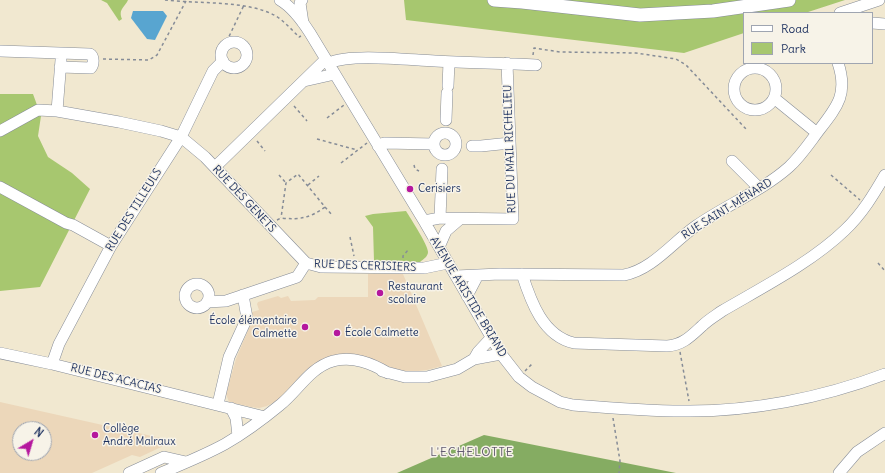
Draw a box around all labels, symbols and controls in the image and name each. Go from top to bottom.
legend [743,12,873,64]
text: Road [781,21,809,36]
text: Park [781,41,806,56]
street label: RUE DU MAIL RICHELIEU [501,84,519,214]
street label: RUE DES GENETS [210,163,278,235]
street label: RUE DES TILLEULS [103,166,165,254]
street label: RUE SAINT-MÉNARD [679,176,775,242]
place label: Cerisiers [418,182,461,196]
marker: Cerisiers [405,184,415,194]
street label: AVENUE ARISTIDE BRIAND [427,234,509,360]
street label: RUE DES CERISIERS [314,258,416,274]
place label: Restaurant scolaire [388,280,443,306]
marker: Restaurant scolaire [375,288,385,298]
place label: École élémentaire Calmette [209,314,297,340]
marker: École élémentaire Calmette [300,322,310,332]
place label: École Calmette [345,326,419,340]
marker: École Calmette [332,328,342,338]
street label: RUE DES ACACIAS [69,361,163,397]
north arrow [12,421,52,461]
place label: Collège André Malraux [103,422,176,448]
text: N [31,424,46,440]
marker: Collège André Malraux [90,430,100,440]
district label: L'ECHELOTTE [430,446,514,460]

